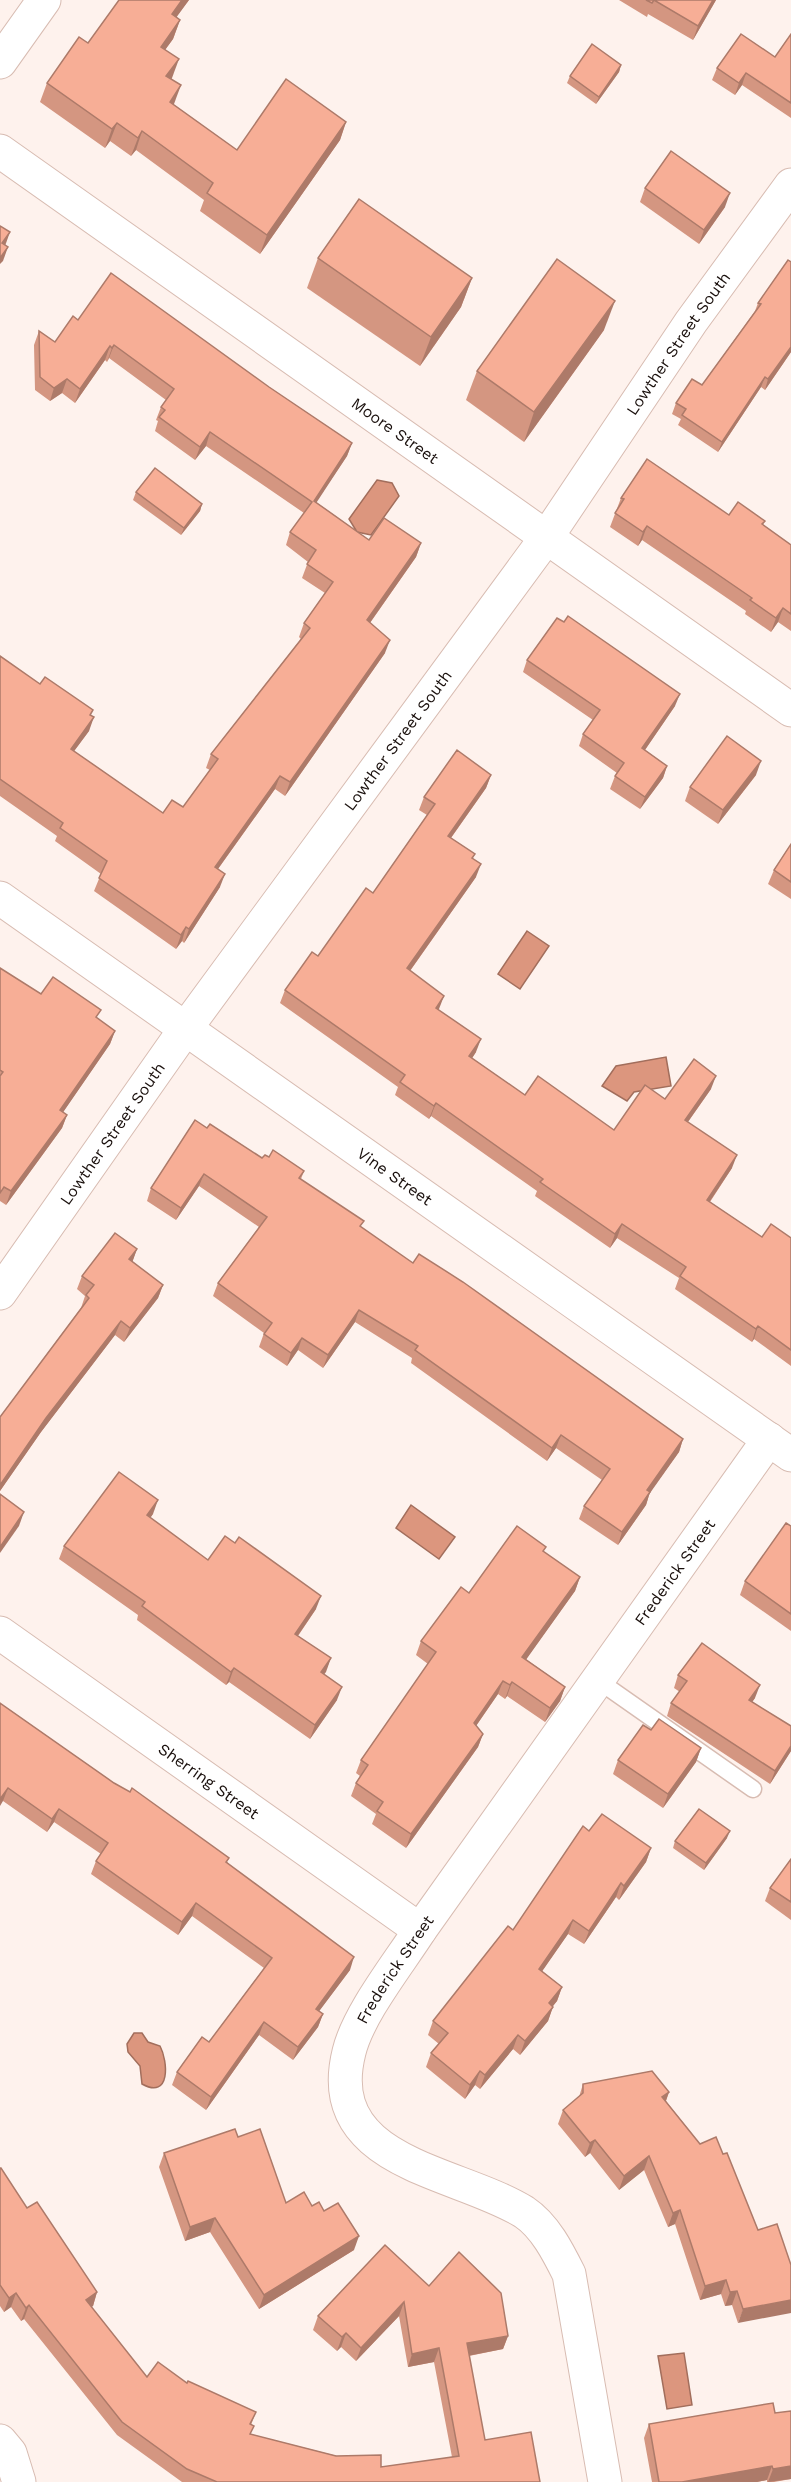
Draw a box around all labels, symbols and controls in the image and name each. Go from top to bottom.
street label: Lowther Street South [622,268,734,418]
street label: Moore Street [348,393,443,468]
street label: Lowther Street South [340,666,455,814]
street label: Lowther Street South [56,1059,169,1208]
street label: Vine Street [354,1143,436,1209]
street label: Frederick Street [630,1515,719,1629]
street label: Sherring Street [155,1739,263,1823]
street label: Frederick Street [352,1911,437,2027]

